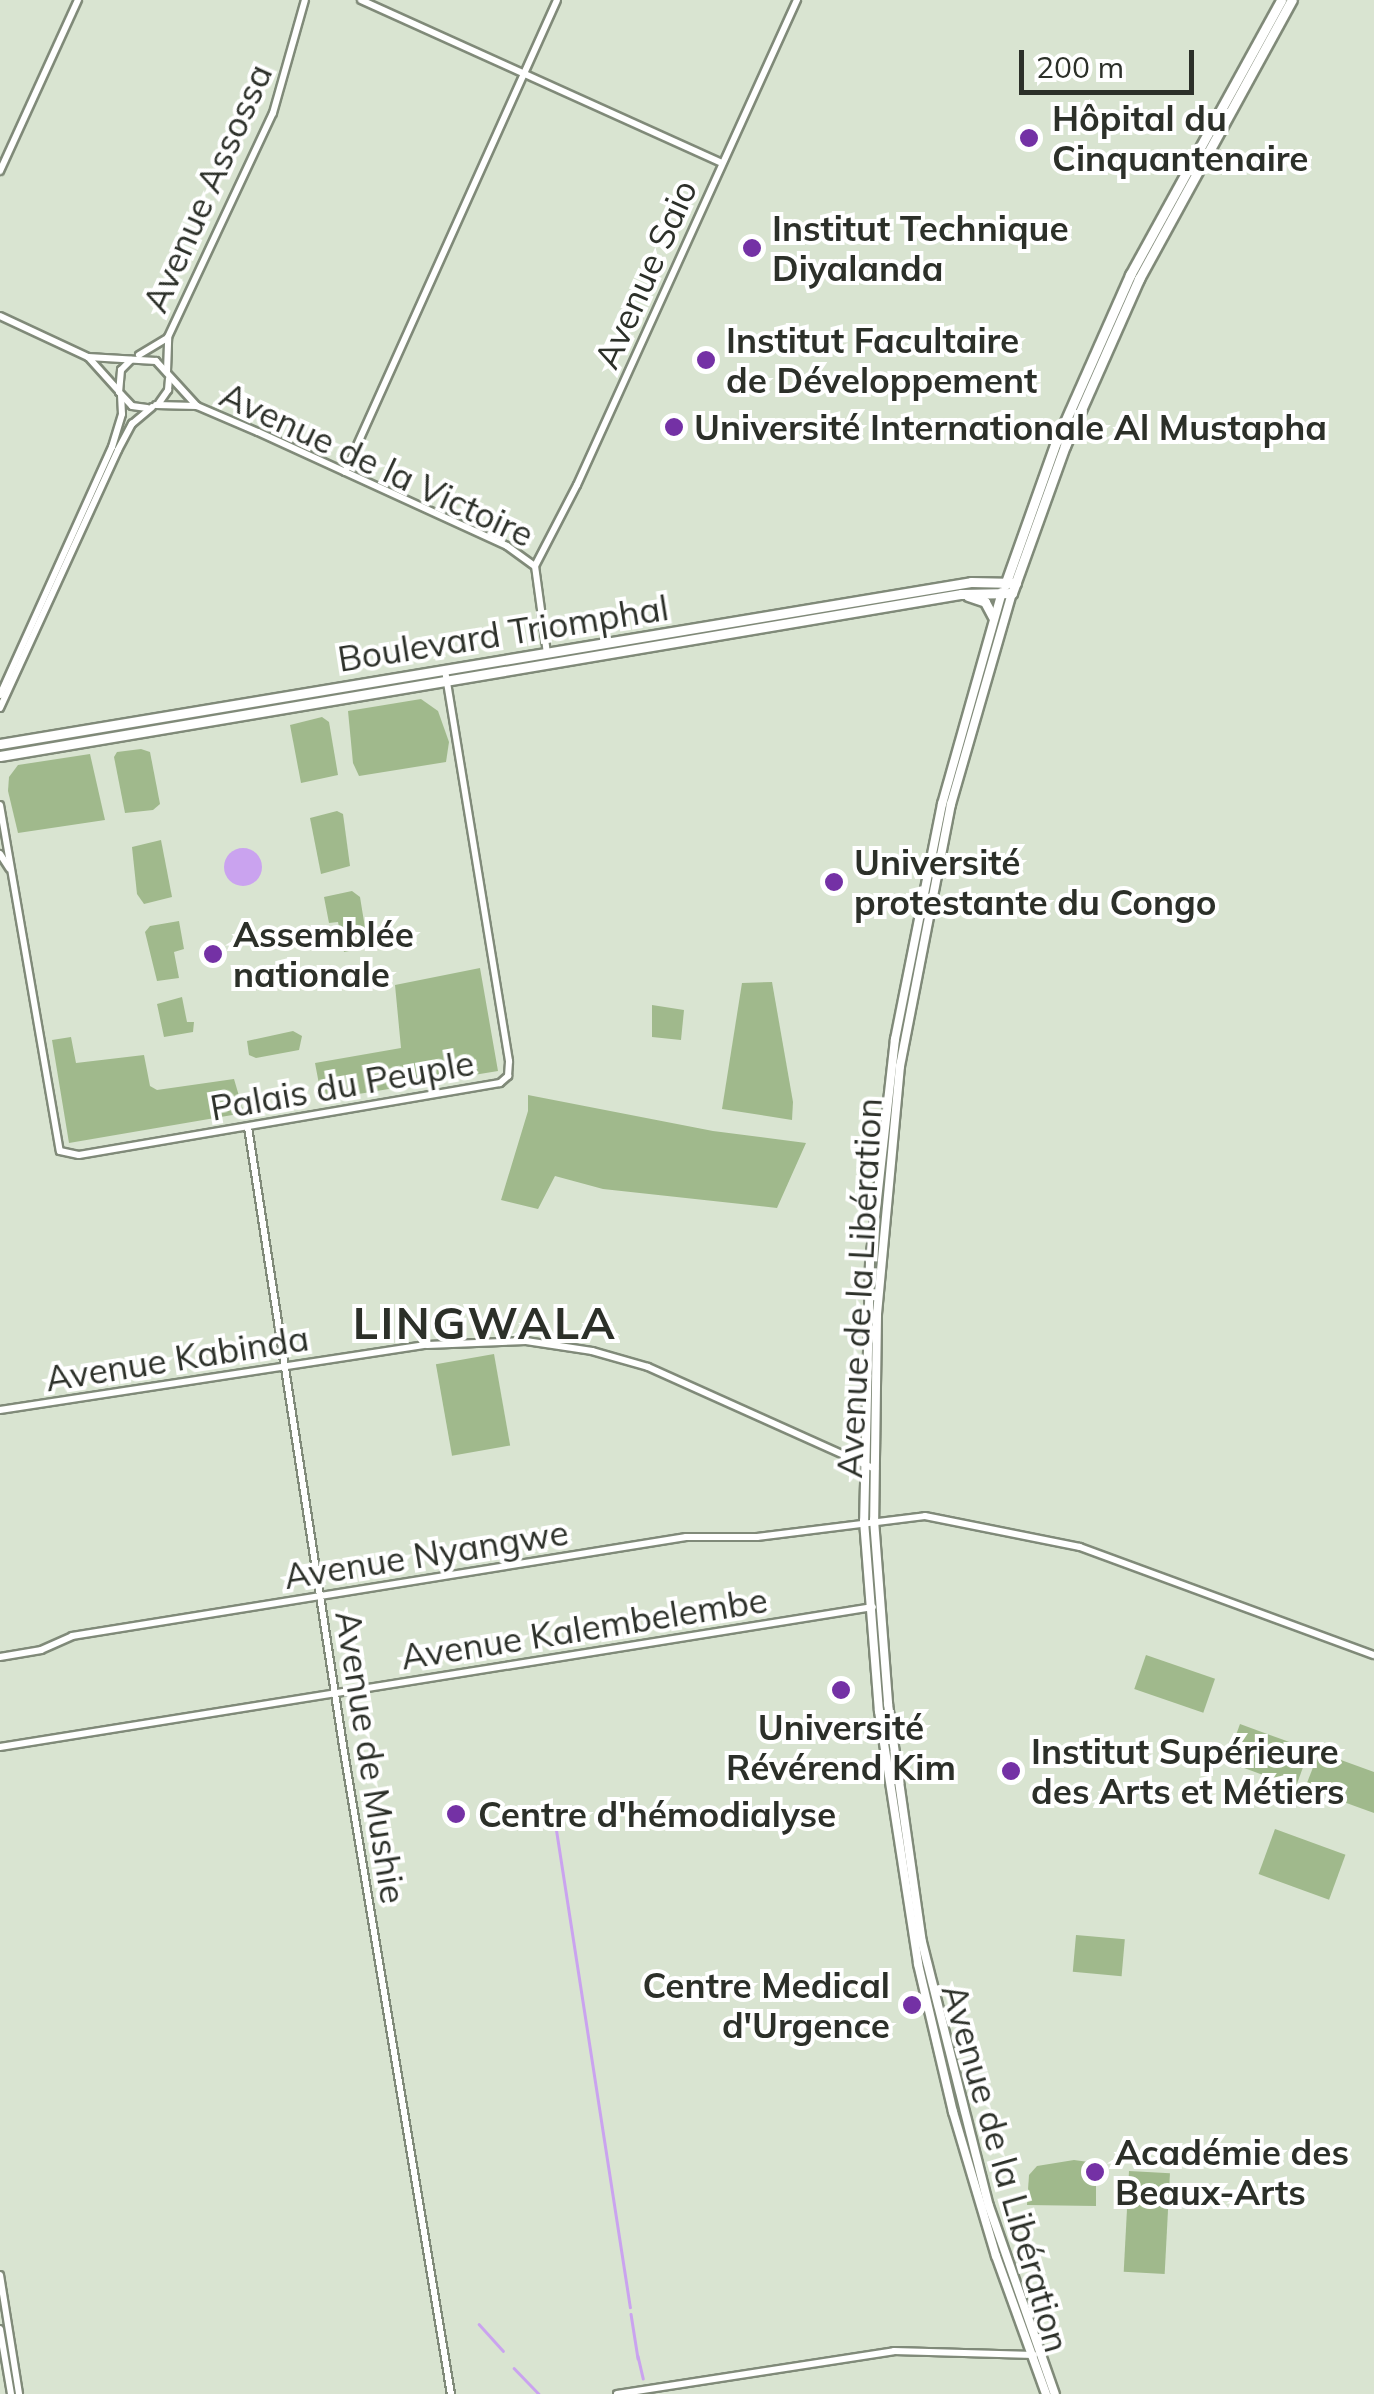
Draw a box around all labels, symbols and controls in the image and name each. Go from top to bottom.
scale bar [1024,30,1199,92]
text: 200 m [1036,48,1124,86]
street label: Avenue Assossa [134,58,280,318]
place label: Hôpital du Cinquantenaire [1052,97,1308,179]
marker: Hôpital du Cinquantenaire [1016,125,1042,151]
street label: Avenue Saio [585,173,705,375]
place label: Institut Technique Diyalanda [772,207,1069,289]
marker: Institut Technique Diyalanda [741,237,763,259]
place label: Institut Facultaire de Développement [726,319,1037,401]
marker: Institut Facultaire de Développement [695,349,717,371]
street label: Avenue de la Victoire [214,373,540,555]
place label: Université Internationale Al Mustapha [694,406,1327,448]
marker: Université Internationale Al Mustapha [663,416,685,438]
street label: Boulevard Triomphal [335,586,671,680]
place label: Université protestante du Congo [854,841,1216,923]
marker: Université protestante du Congo [823,871,845,893]
place label: Assemblée nationale [233,913,414,995]
marker: Assemblée nationale [202,943,224,965]
street label: Palais du Peuple [207,1041,477,1129]
street label: Avenue de la Libération [828,1097,890,1479]
district label: LINGWALA [353,1296,617,1350]
street label: Avenue Kabinda [42,1316,312,1400]
street label: Avenue Nyangwe [281,1511,571,1597]
street label: Avenue Kalembelembe [398,1578,770,1678]
street label: Avenue de Mushie [327,1608,415,1906]
marker: Université Révérend Kim [830,1679,852,1701]
place label: Université Révérend Kim [726,1706,956,1788]
place label: Institut Supérieure des Arts et Métiers [1031,1730,1345,1812]
marker: Institut Supérieure des Arts et Métiers [1000,1760,1022,1782]
place label: Centre d'hémodialyse [478,1793,836,1835]
marker: Centre d'hémodialyse [443,1801,469,1827]
place label: Centre Medical d'Urgence [643,1964,890,2046]
street label: Avenue de la Libération [933,1979,1079,2357]
marker: Centre Medical d'Urgence [899,1992,925,2018]
place label: Académie des Beaux-Arts [1115,2131,1349,2213]
marker: Académie des Beaux-Arts [1084,2161,1106,2183]

